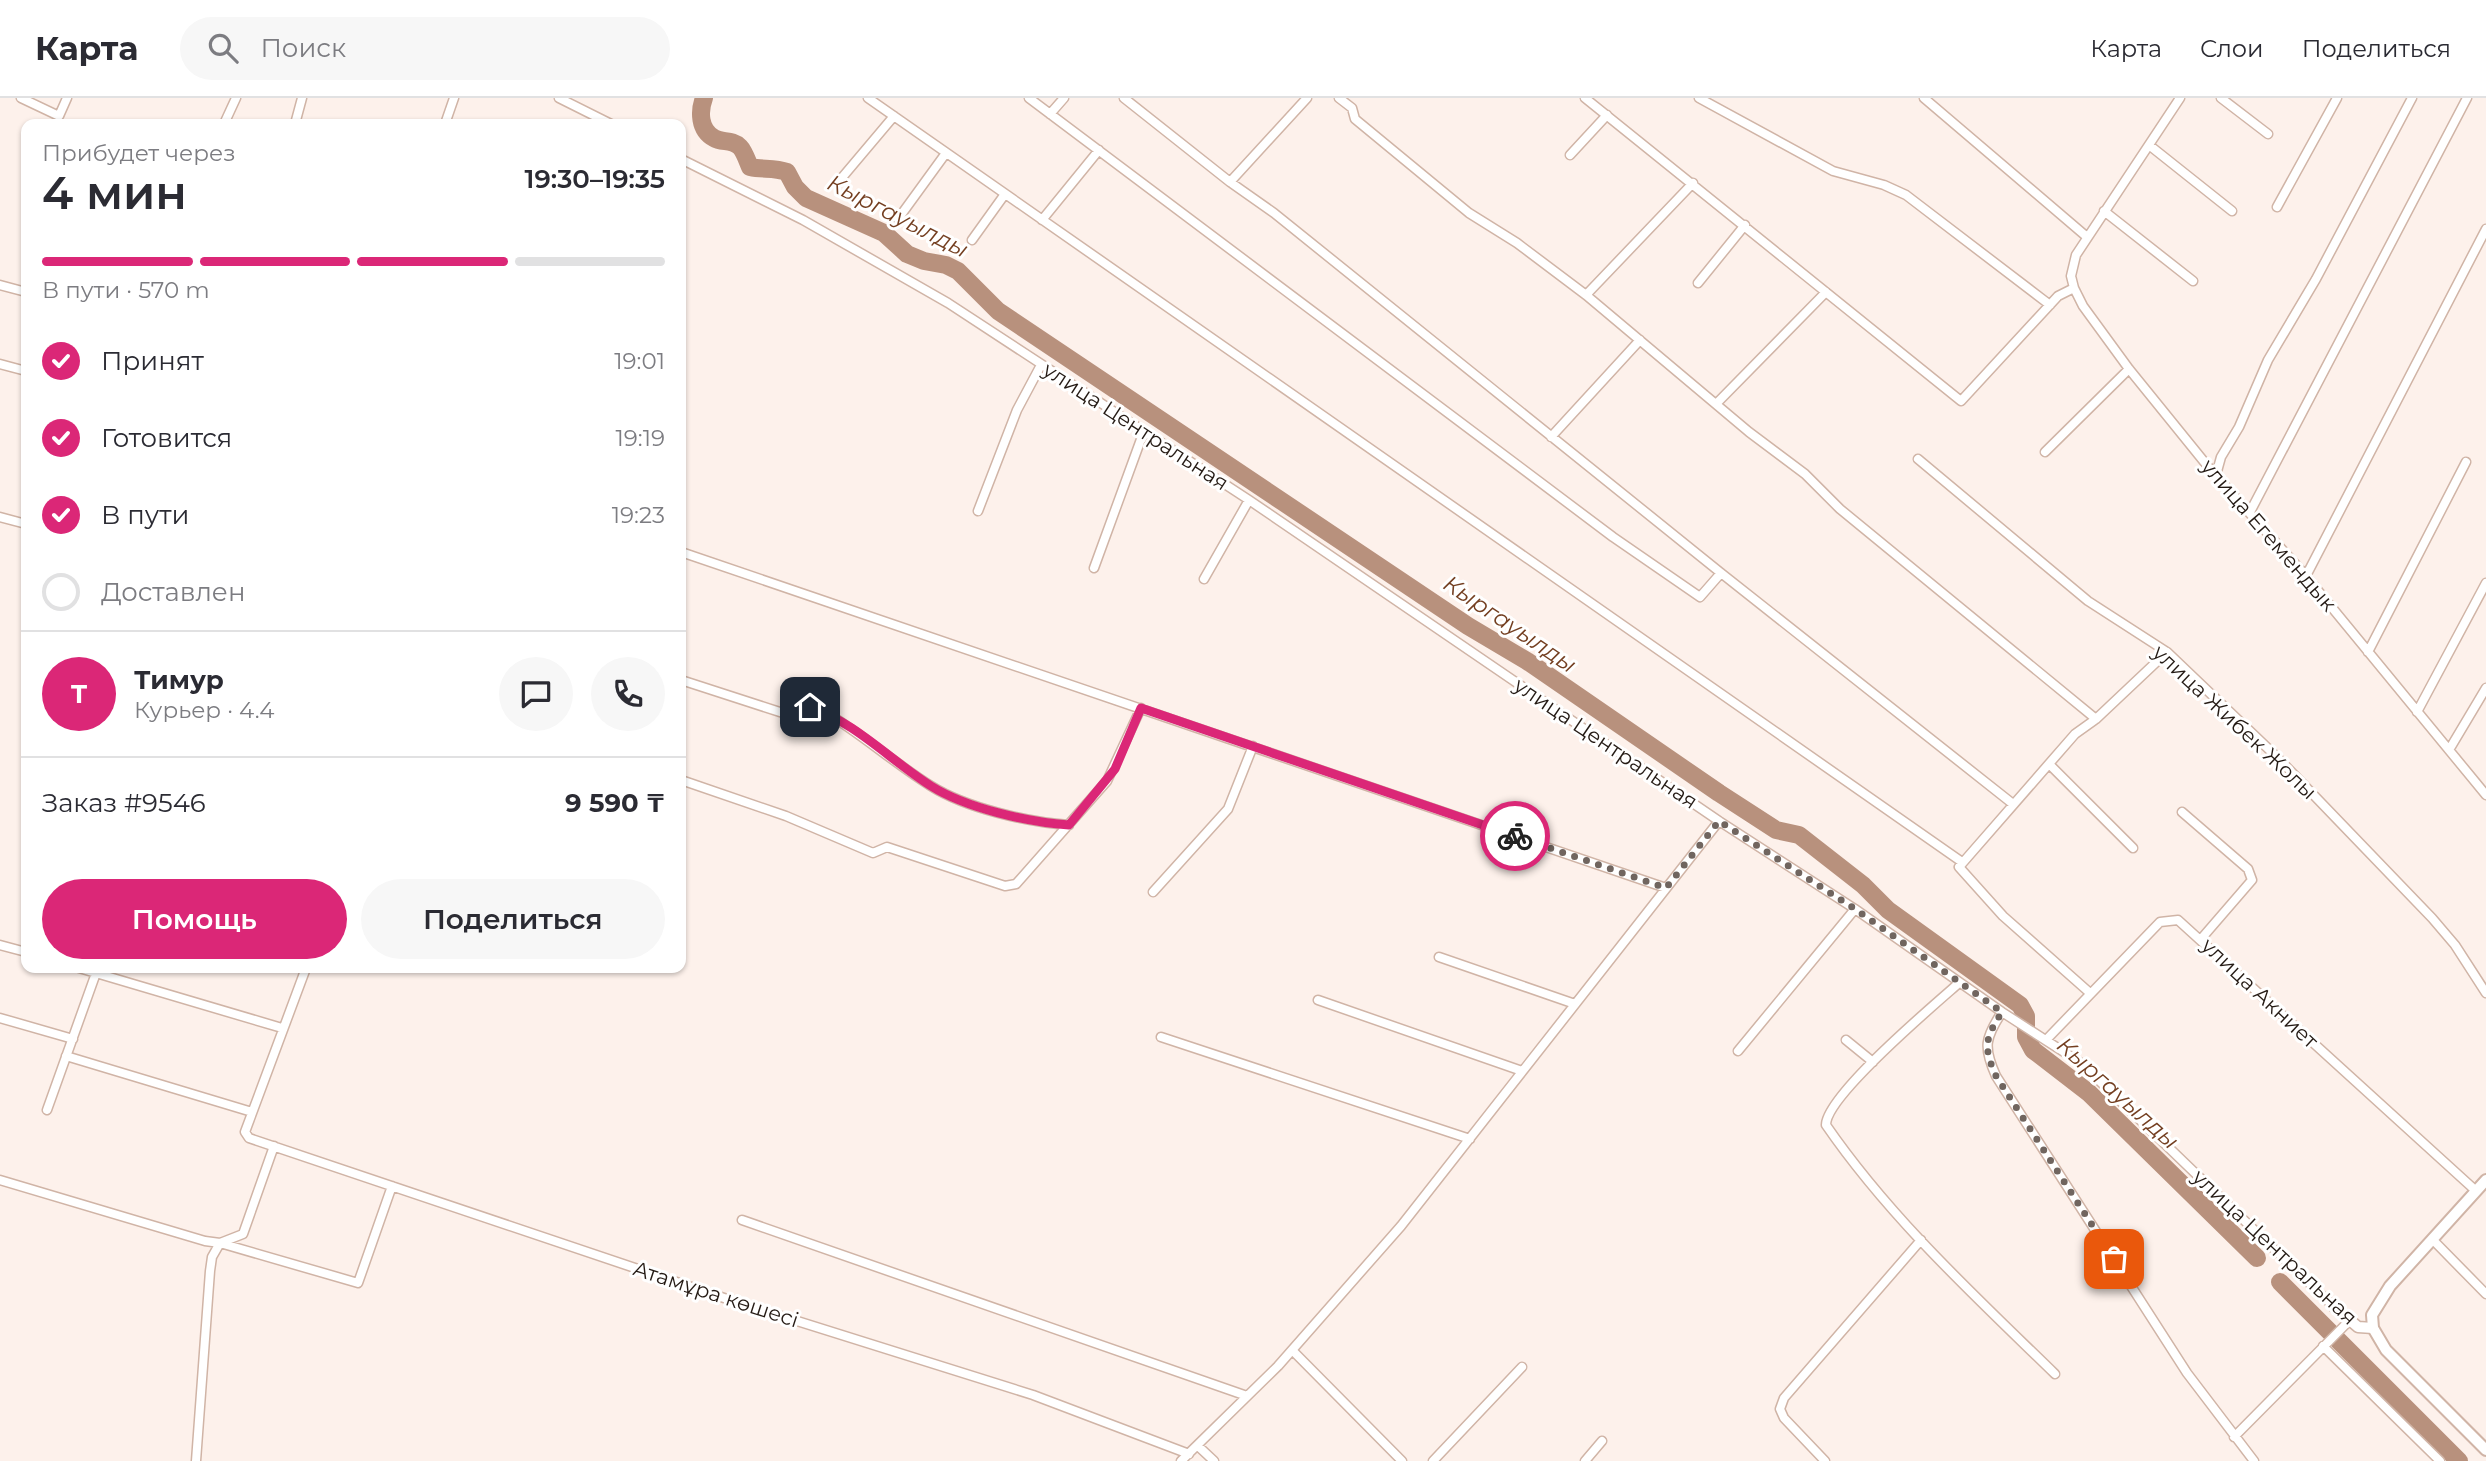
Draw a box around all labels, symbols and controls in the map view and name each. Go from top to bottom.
search box [180,17,670,80]
text: Карта [35,28,138,68]
icon: search [204,29,242,67]
text: Поиск [260,32,346,64]
text: Карта [2090,34,2162,63]
text: Слои [2200,34,2264,63]
text: Поделиться [2302,34,2451,63]
text: Прибудет через [42,139,236,167]
text: 19:30–19:35 [525,163,665,195]
text: 4 мин [42,164,187,221]
water label: Кыргауылды [823,168,973,264]
text: В пути · 570 m [42,276,210,304]
icon: check [42,342,80,380]
text: Принят [101,345,204,377]
text: 19:01 [614,347,665,375]
street label: улица Центральная [1038,356,1233,495]
icon: check [42,419,80,457]
text: Готовится [101,422,232,454]
text: 19:19 [616,424,665,452]
street label: улица Егемендык [2195,453,2342,616]
icon: check [42,496,80,534]
text: В пути [101,499,190,531]
text: 19:23 [612,501,665,529]
water label: Кыргауылды [1438,569,1582,679]
text: Доставлен [101,576,246,608]
street label: улица Жибек Жолы [2147,639,2322,804]
button: chat [499,657,573,731]
button: phone [591,657,665,731]
text: Тимур [134,664,224,696]
street label: улица Центральная [1509,672,1703,814]
pin [780,677,840,737]
text: Т [71,678,87,710]
icon: home [791,688,829,726]
text: Курьер · 4.4 [134,696,274,724]
text: Заказ #9546 [42,787,206,819]
text: 9 590 ₸ [565,787,665,819]
courier [1480,801,1550,871]
icon: bike [1496,817,1534,855]
button: Помощь [42,879,347,959]
button: Поделиться [361,879,665,959]
street label: улица Акниет [2196,932,2323,1053]
water label: Кыргауылды [2051,1031,2185,1155]
street label: улица Центральная [2187,1164,2363,1330]
pin [2084,1229,2144,1289]
icon: bag [2095,1240,2133,1278]
street label: Атамұра көшесі [630,1255,802,1333]

